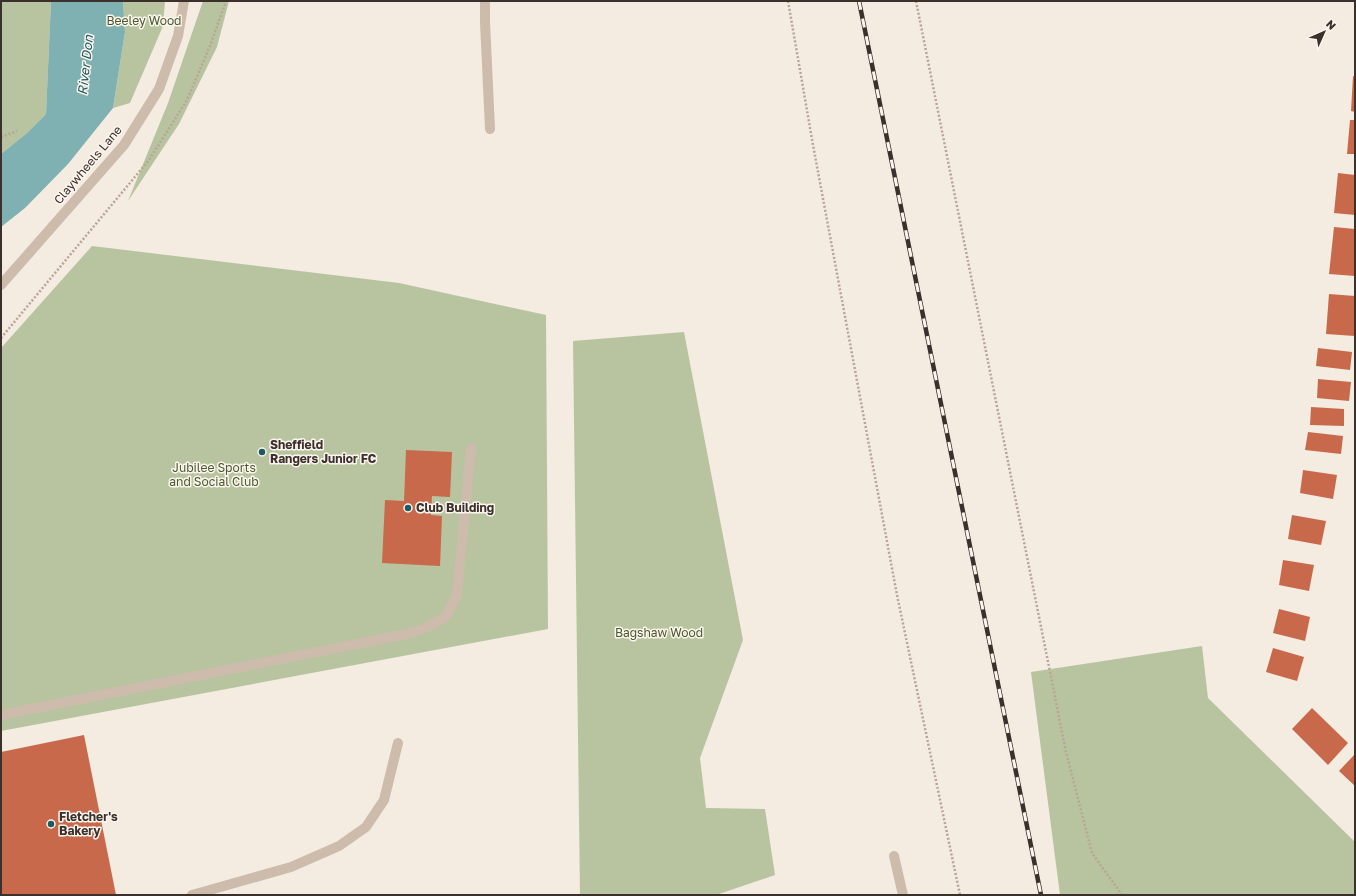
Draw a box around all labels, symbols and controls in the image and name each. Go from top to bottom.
north arrow [1304,12,1344,52]
park label: Beeley Wood [107,13,181,28]
text: N [1324,17,1339,32]
water label: River Don [74,33,96,96]
street label: Claywheels Lane [50,122,125,207]
place label: Sheffield Rangers Junior FC [270,437,377,466]
marker: Sheffield Rangers Junior FC [257,447,267,457]
park label: Jubilee Sports and Social Club [169,460,259,489]
place label: Club Building [416,500,494,515]
marker: Club Building [403,503,413,513]
park label: Bagshaw Wood [615,625,703,640]
place label: Fletcher's Bakery [59,809,118,838]
marker: Fletcher's Bakery [46,819,56,829]

